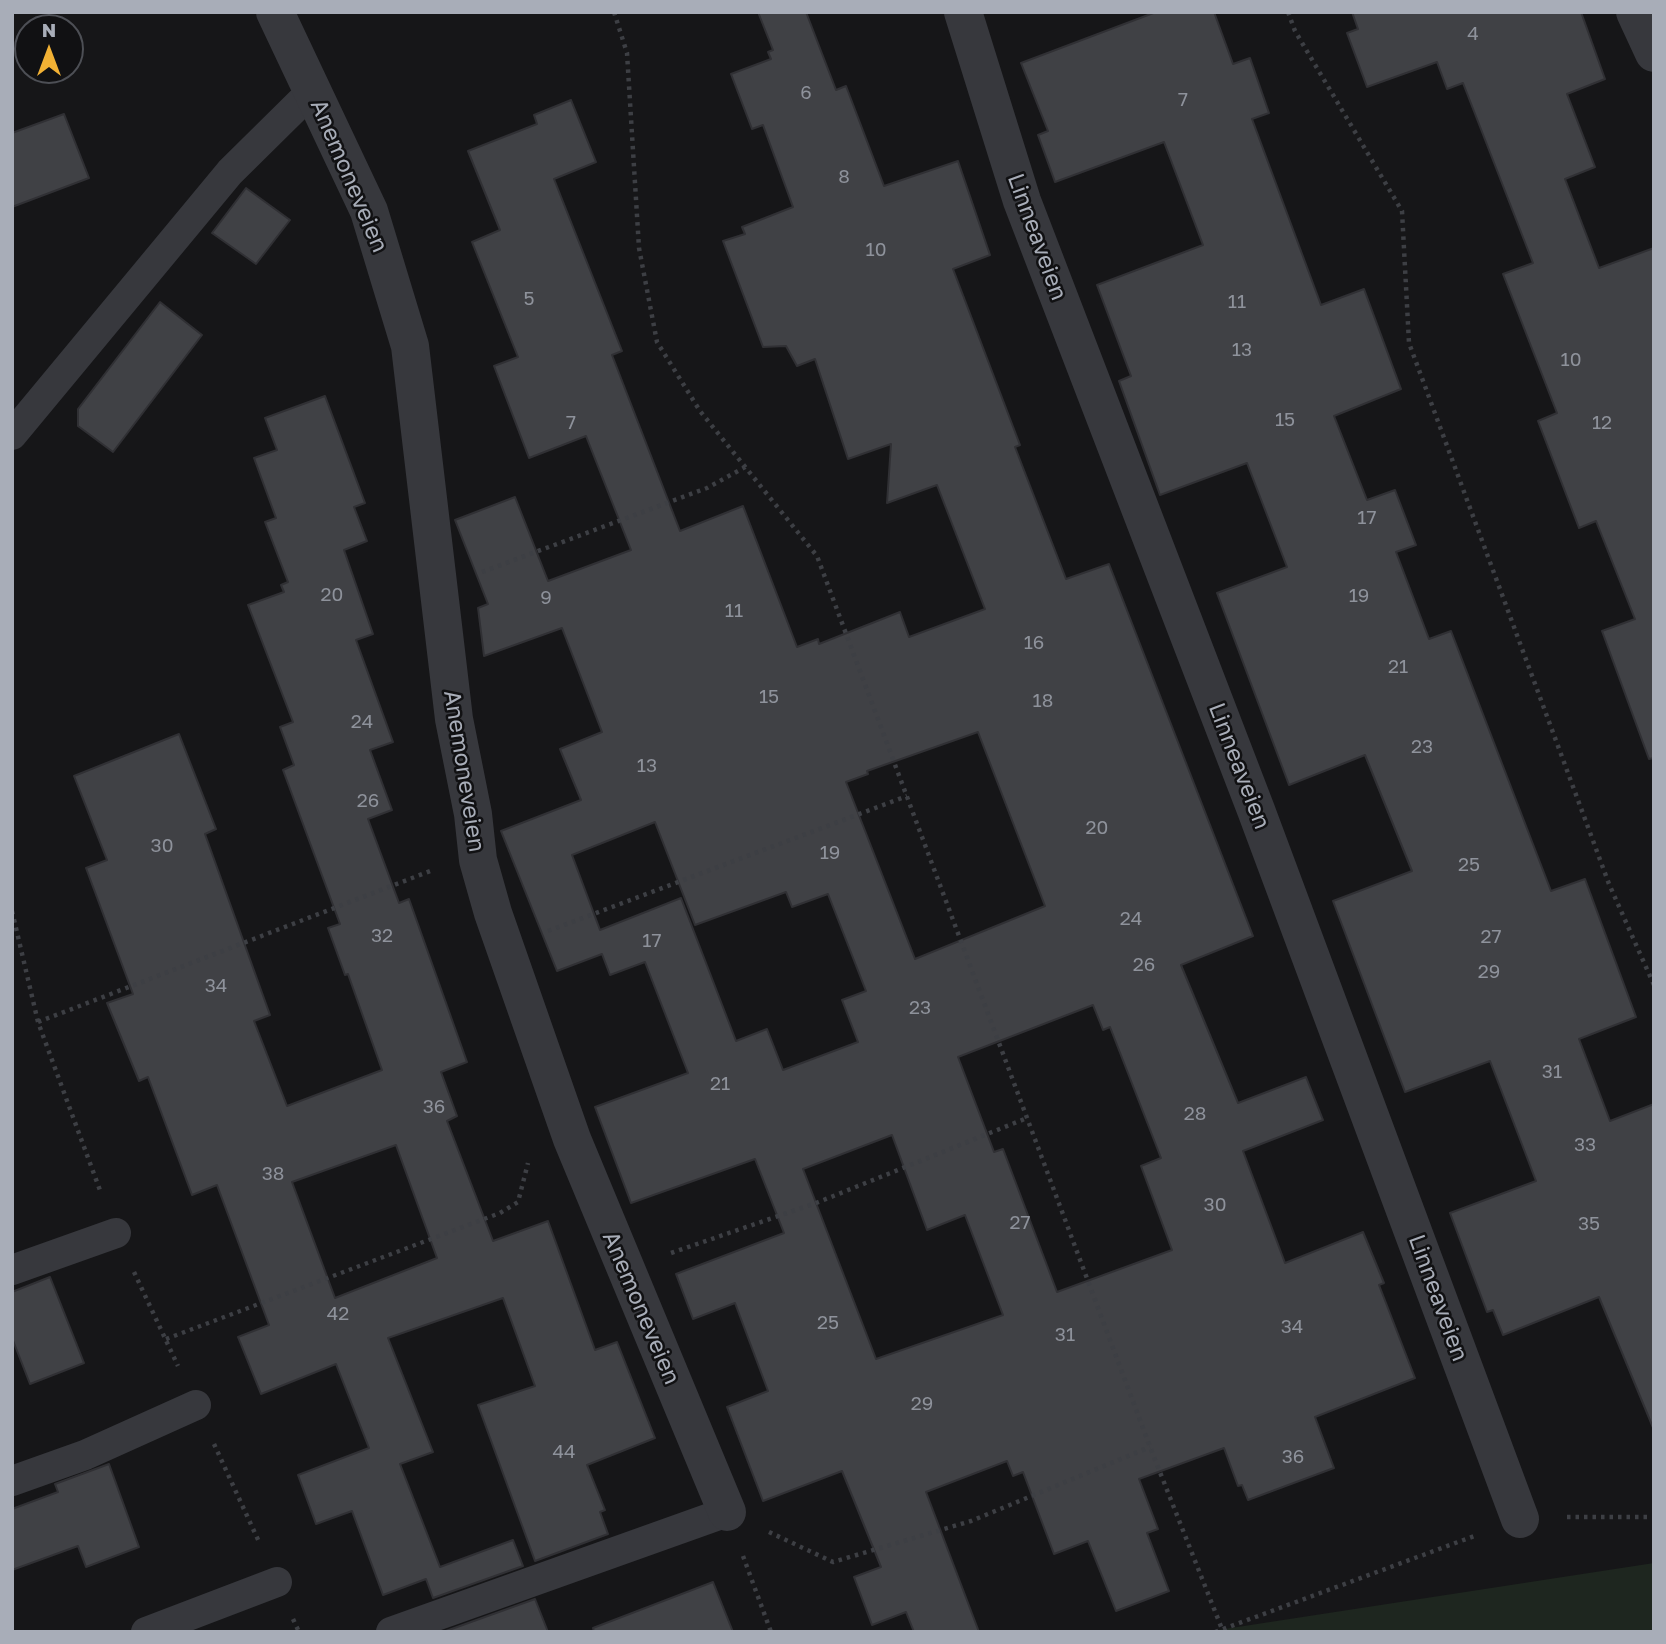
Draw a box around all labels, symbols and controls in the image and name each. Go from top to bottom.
north arrow [14,14,84,84]
text: N [42,18,56,41]
house number: 4 [1467,23,1479,45]
house number: 6 [800,82,812,104]
house number: 7 [1178,89,1188,111]
street label: Anemoneveien [304,95,394,257]
house number: 8 [838,166,850,188]
street label: Linneaveien [1001,170,1073,304]
house number: 10 [866,239,886,261]
house number: 5 [523,288,535,310]
house number: 11 [1228,291,1246,313]
house number: 13 [1232,339,1252,361]
house number: 10 [1561,349,1581,371]
house number: 15 [1275,409,1295,431]
house number: 7 [566,412,576,434]
house number: 12 [1592,412,1612,434]
house number: 17 [1357,507,1377,529]
house number: 20 [321,584,343,606]
house number: 19 [1349,585,1369,607]
house number: 9 [540,587,552,609]
house number: 11 [725,600,743,622]
house number: 16 [1024,632,1044,654]
house number: 21 [1388,656,1408,678]
house number: 15 [759,686,779,708]
street label: Anemoneveien [438,688,490,854]
house number: 18 [1033,690,1053,712]
street label: Linneaveien [1202,699,1276,833]
house number: 24 [351,711,373,733]
house number: 23 [1411,736,1433,758]
house number: 13 [637,755,657,777]
house number: 26 [357,790,379,812]
house number: 20 [1086,817,1108,839]
house number: 30 [151,835,173,857]
house number: 19 [820,842,840,864]
house number: 25 [1458,854,1480,876]
house number: 24 [1120,908,1142,930]
house number: 32 [371,925,393,947]
house number: 27 [1480,926,1502,948]
house number: 17 [642,930,662,952]
house number: 26 [1133,954,1155,976]
house number: 29 [1478,961,1500,983]
house number: 34 [205,975,227,997]
house number: 23 [909,997,931,1019]
house number: 31 [1542,1061,1562,1083]
house number: 21 [710,1073,730,1095]
house number: 36 [423,1096,445,1118]
house number: 28 [1184,1103,1206,1125]
house number: 33 [1574,1134,1596,1156]
house number: 38 [262,1163,284,1185]
house number: 30 [1204,1194,1226,1216]
house number: 27 [1009,1212,1031,1234]
house number: 35 [1578,1213,1600,1235]
street label: Anemoneveien [596,1227,686,1389]
street label: Linneaveien [1402,1231,1474,1365]
house number: 42 [327,1303,349,1325]
house number: 25 [817,1312,839,1334]
house number: 34 [1281,1316,1303,1338]
house number: 31 [1055,1324,1075,1346]
house number: 29 [911,1393,933,1415]
house number: 44 [552,1441,576,1463]
house number: 36 [1282,1446,1304,1468]

